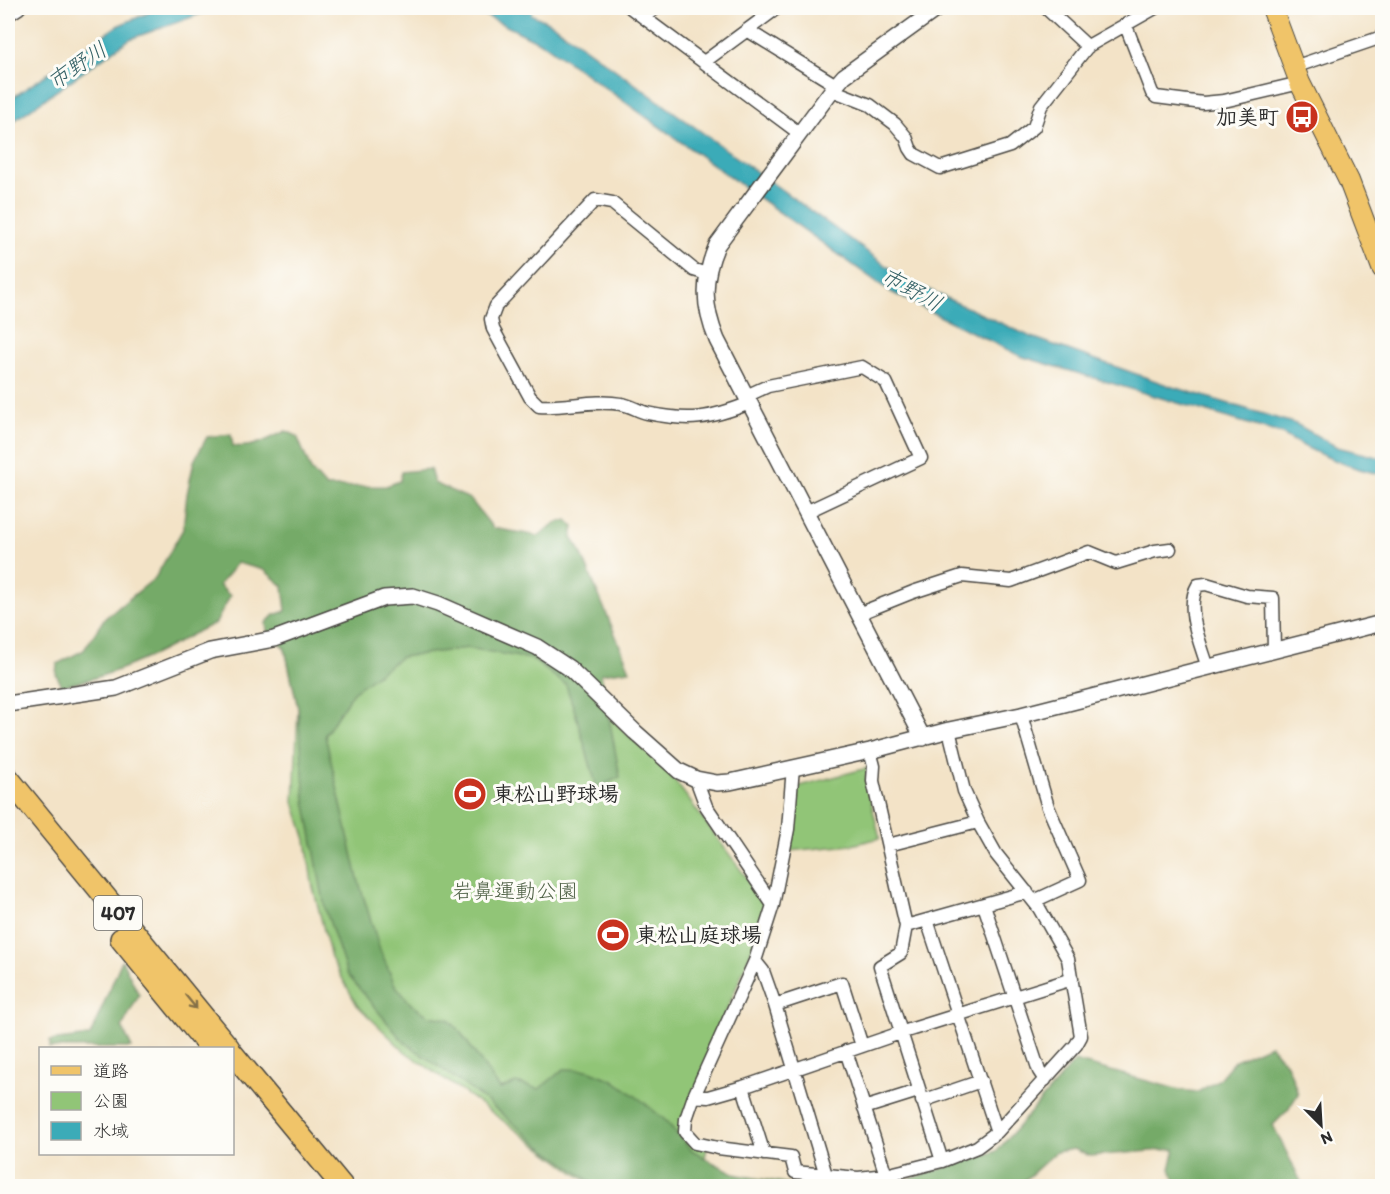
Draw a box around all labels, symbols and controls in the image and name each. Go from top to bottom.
water label: 市野川 [42,36,112,95]
bus stop icon: 加美町 [1284,99,1320,135]
place label: 加美町 [1216,104,1279,129]
water label: 市野川 [876,262,947,317]
sports icon: 東松山野球場 [452,776,488,812]
place label: 東松山野球場 [493,781,619,806]
park label: 岩鼻運動公園 [452,878,578,903]
road number: 407 [94,896,142,930]
sports icon: 東松山庭球場 [595,917,631,953]
place label: 東松山庭球場 [636,922,762,947]
one-way arrow [184,994,198,1009]
legend [39,1047,234,1155]
text: 道路 [93,1060,129,1082]
text: 公園 [93,1090,129,1112]
north arrow [1291,1095,1351,1155]
text: 水域 [93,1120,129,1142]
text: N [1318,1127,1336,1149]

